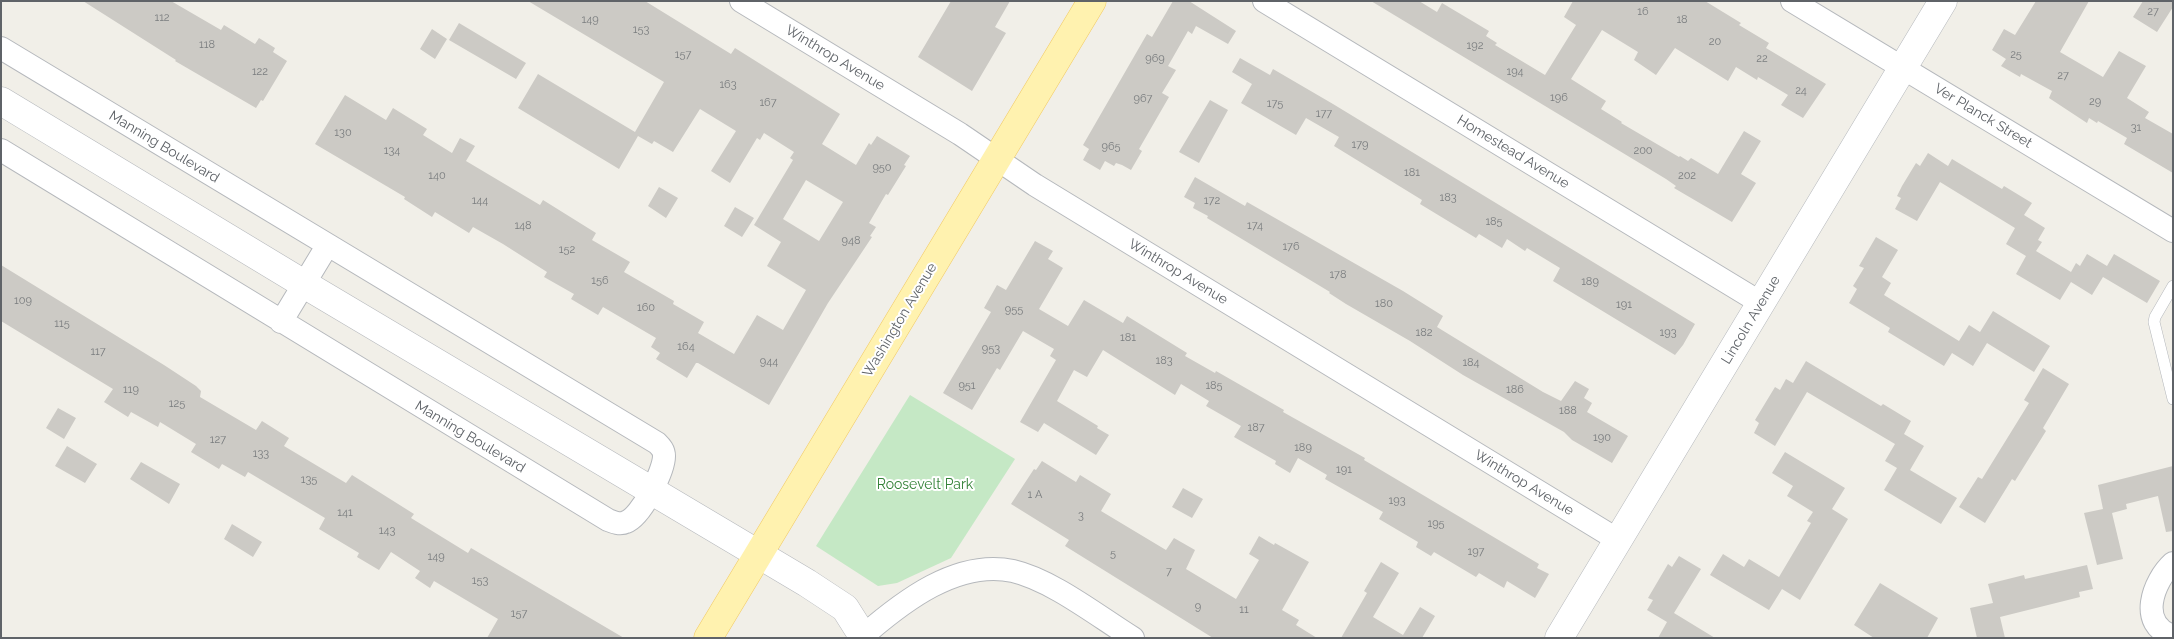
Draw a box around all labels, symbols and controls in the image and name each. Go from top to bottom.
house number: 16 [1637,5,1649,19]
house number: 27 [2147,5,2159,19]
house number: 112 [154,11,170,25]
house number: 149 [581,13,599,27]
house number: 18 [1676,13,1688,27]
street label: Winthrop Avenue [782,22,888,94]
house number: 153 [633,23,649,37]
house number: 20 [1709,35,1721,49]
house number: 118 [199,38,215,52]
house number: 192 [1467,39,1483,53]
house number: 157 [675,48,691,62]
house number: 25 [2010,48,2022,62]
house number: 969 [1145,52,1165,66]
house number: 22 [1756,52,1768,66]
house number: 122 [252,65,268,79]
house number: 194 [1506,65,1524,79]
house number: 27 [2057,69,2069,83]
house number: 163 [719,78,737,92]
street label: Ver Planck Street [1931,80,2035,152]
house number: 24 [1795,84,1807,98]
house number: 196 [1550,91,1568,105]
house number: 967 [1134,92,1152,106]
house number: 29 [2089,95,2101,109]
house number: 167 [759,96,777,110]
house number: 175 [1267,97,1283,111]
street label: Manning Boulevard [106,107,222,187]
house number: 177 [1316,107,1332,121]
street label: Homestead Avenue [1454,112,1572,192]
house number: 31 [2131,121,2141,135]
house number: 130 [334,126,352,140]
house number: 179 [1352,138,1368,152]
house number: 965 [1101,140,1121,154]
house number: 134 [384,144,400,158]
house number: 200 [1633,144,1653,158]
house number: 950 [872,161,892,175]
house number: 181 [1404,166,1420,180]
house number: 140 [428,169,446,183]
house number: 202 [1678,169,1696,183]
house number: 183 [1439,191,1457,205]
house number: 144 [472,194,488,208]
house number: 172 [1204,194,1220,208]
house number: 185 [1485,215,1503,229]
house number: 148 [514,219,532,233]
house number: 174 [1247,219,1263,233]
house number: 948 [842,234,860,248]
street label: Winthrop Avenue [1125,236,1231,308]
house number: 176 [1282,240,1300,254]
house number: 152 [559,243,575,257]
street label: Washington Avenue [859,260,941,380]
house number: 178 [1329,268,1347,282]
street label: Lincoln Avenue [1718,273,1784,367]
house number: 156 [591,274,609,288]
house number: 189 [1581,275,1599,289]
house number: 109 [14,294,32,308]
house number: 180 [1375,297,1393,311]
house number: 191 [1616,298,1632,312]
house number: 160 [637,301,655,315]
house number: 955 [1005,303,1023,317]
house number: 115 [54,317,70,331]
house number: 182 [1416,326,1432,340]
house number: 193 [1659,326,1677,340]
house number: 181 [1120,331,1136,345]
house number: 164 [677,340,695,354]
house number: 953 [982,342,1000,356]
house number: 117 [90,345,106,359]
house number: 183 [1155,354,1173,368]
house number: 944 [760,355,778,369]
house number: 184 [1462,356,1480,370]
house number: 951 [958,379,976,393]
house number: 185 [1205,379,1223,393]
house number: 119 [123,383,139,397]
house number: 186 [1506,383,1524,397]
house number: 125 [169,397,185,411]
street label: Manning Boulevard [412,397,528,477]
house number: 188 [1559,404,1577,418]
house number: 187 [1247,421,1265,435]
house number: 190 [1593,431,1611,445]
house number: 127 [210,433,226,447]
house number: 189 [1294,441,1312,455]
house number: 133 [253,447,269,461]
street label: Winthrop Avenue [1471,447,1577,519]
house number: 191 [1336,463,1352,477]
house number: 135 [301,473,317,487]
park label: Roosevelt Park [877,477,973,493]
house number: 1 A [1028,488,1042,502]
house number: 193 [1388,494,1406,508]
house number: 141 [337,506,353,520]
house number: 3 [1078,509,1084,523]
house number: 195 [1427,517,1445,531]
house number: 143 [379,524,395,538]
house number: 197 [1468,545,1484,559]
house number: 5 [1110,547,1116,561]
house number: 149 [427,550,445,564]
house number: 7 [1166,565,1172,579]
house number: 153 [472,574,488,588]
house number: 9 [1195,600,1201,614]
house number: 11 [1239,603,1249,617]
house number: 157 [511,607,527,621]

